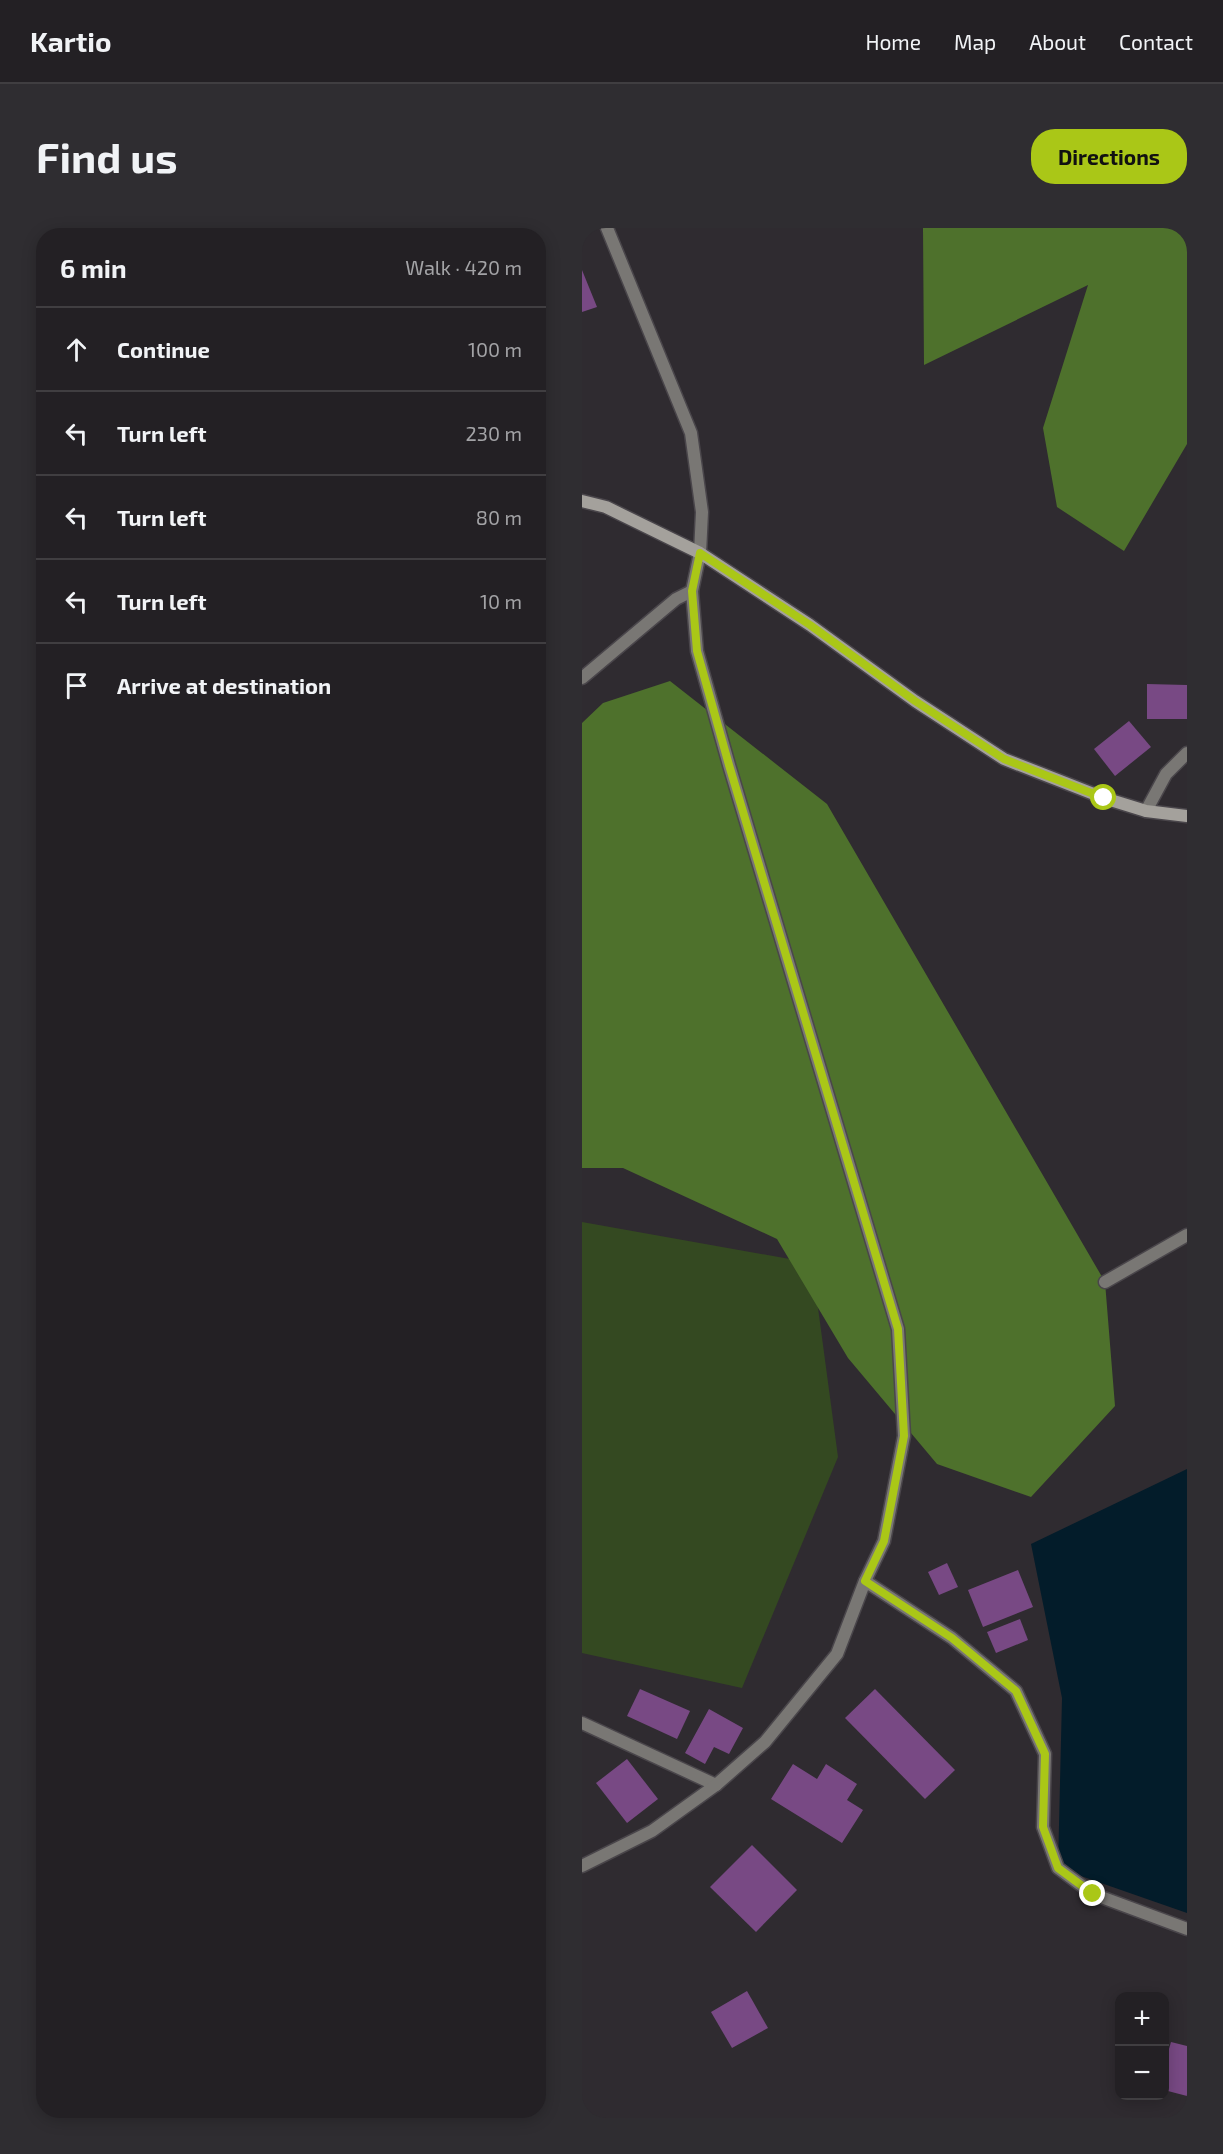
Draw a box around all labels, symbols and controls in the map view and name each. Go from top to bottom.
text: Kartio [30,24,111,58]
text: Home [865,29,921,54]
text: Map [954,29,996,54]
text: About [1029,29,1086,54]
text: Contact [1119,29,1193,54]
button: Directions [1031,129,1187,184]
text: Find us [36,131,178,181]
text: 6 min [60,252,127,283]
text: Walk · 420 m [405,255,522,279]
icon: ahead [60,333,93,366]
text: Continue [117,336,210,362]
text: 100 m [468,337,522,361]
icon: left [60,417,93,450]
text: Turn left [117,420,206,446]
text: 230 m [466,421,522,445]
icon: left [60,501,93,534]
text: Turn left [117,504,206,530]
text: 80 m [476,505,522,529]
icon: left [60,585,93,618]
text: Turn left [117,588,206,614]
text: 10 m [480,589,522,613]
icon: arrive [60,669,93,702]
text: Arrive at destination [117,672,331,698]
route start [1090,784,1116,810]
route end [1079,1880,1105,1906]
map controls [1115,1992,1169,2100]
button: + [1115,1992,1169,2046]
button: − [1115,2046,1169,2100]

